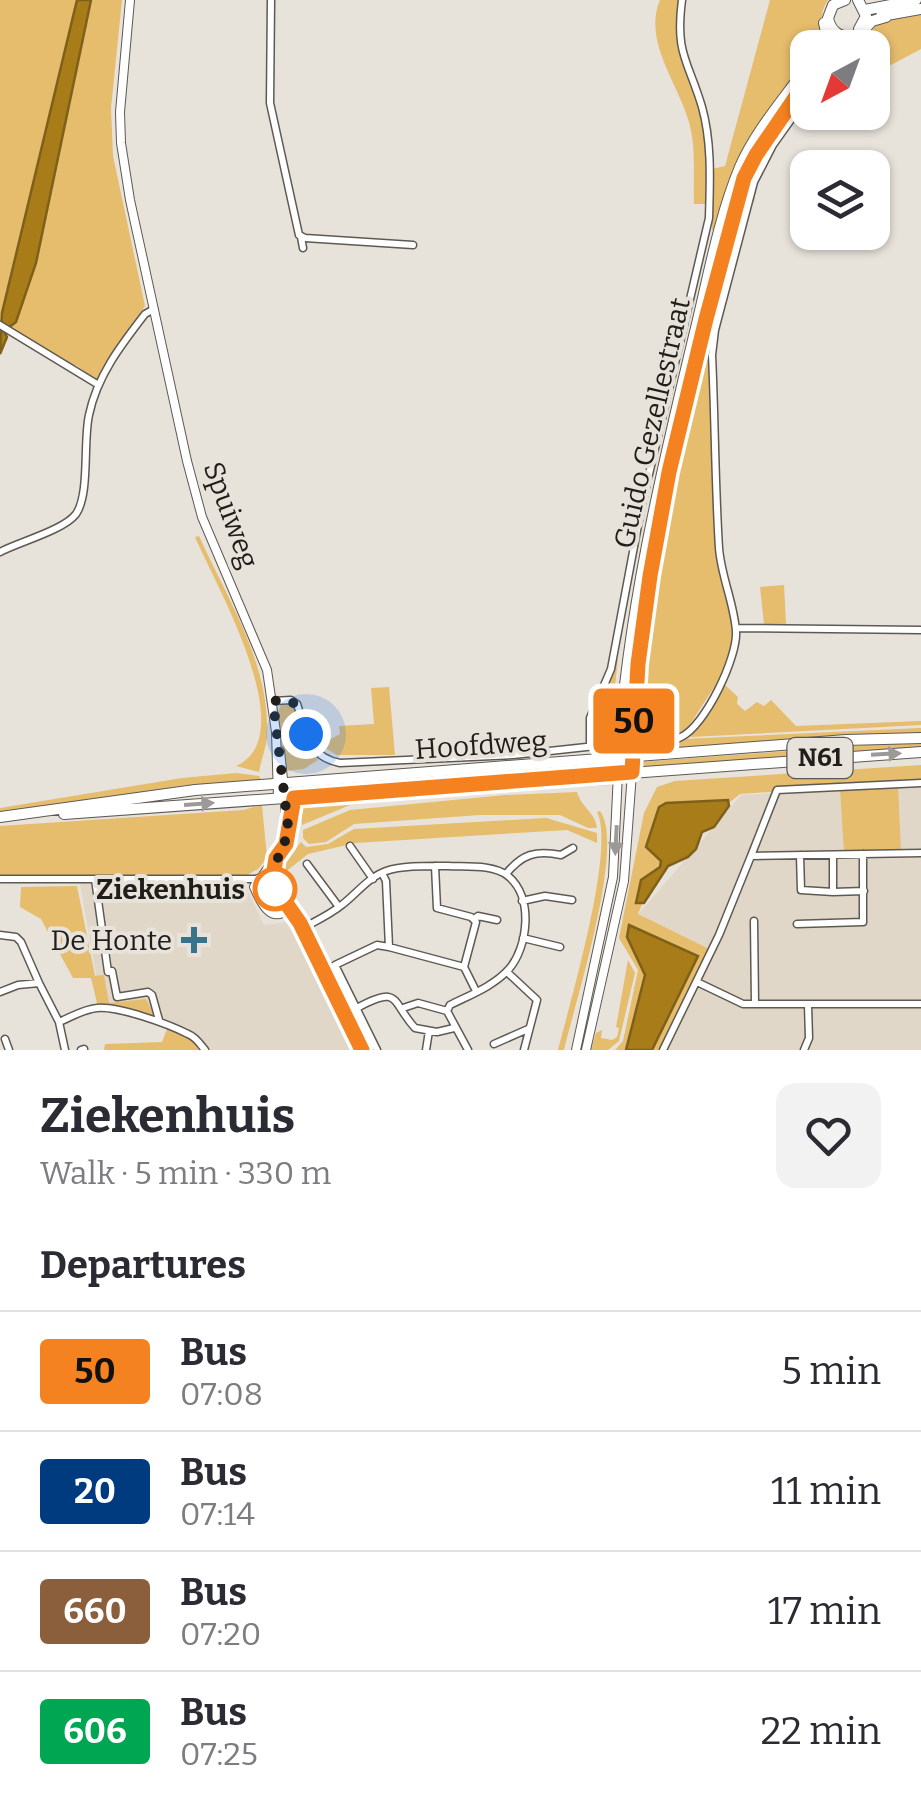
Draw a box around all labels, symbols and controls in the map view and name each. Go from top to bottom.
north arrow [790,30,890,130]
map controls [790,30,890,250]
button: layers [790,150,890,250]
street label: Guido Gezellestraat [607,294,697,552]
street label: Spuiweg [197,457,265,573]
line badge: 50 [589,688,679,754]
text: 50 [613,700,655,742]
your location [281,709,331,759]
street label: Hoofdweg [414,724,548,766]
road number: N61 [788,738,852,778]
one-way arrow [871,745,903,761]
one-way arrow [183,796,215,812]
one-way arrow [608,825,624,857]
marker: Ziekenhuis [254,868,296,910]
place label: Ziekenhuis [96,873,245,906]
place label: De Honte [50,924,172,957]
marker: De Honte [181,927,207,953]
button: heart [776,1083,881,1188]
text: Ziekenhuis [40,1087,295,1145]
text: Walk · 5 min · 330 m [40,1154,331,1192]
text: Departures [40,1242,246,1288]
text: Bus [180,1329,247,1375]
text: 5 min [781,1348,881,1394]
text: 50 [74,1350,116,1392]
text: 07:08 [180,1375,263,1413]
text: Bus [180,1449,247,1495]
text: 11 min [771,1468,881,1514]
text: 20 [74,1470,116,1512]
text: 07:14 [180,1495,255,1533]
text: Bus [180,1569,247,1615]
text: 17 min [768,1588,881,1634]
text: 660 [63,1590,127,1632]
text: 07:20 [180,1615,261,1653]
text: Bus [180,1689,247,1735]
text: 22 min [760,1708,881,1754]
text: 606 [63,1710,127,1752]
text: 07:25 [180,1735,258,1773]

